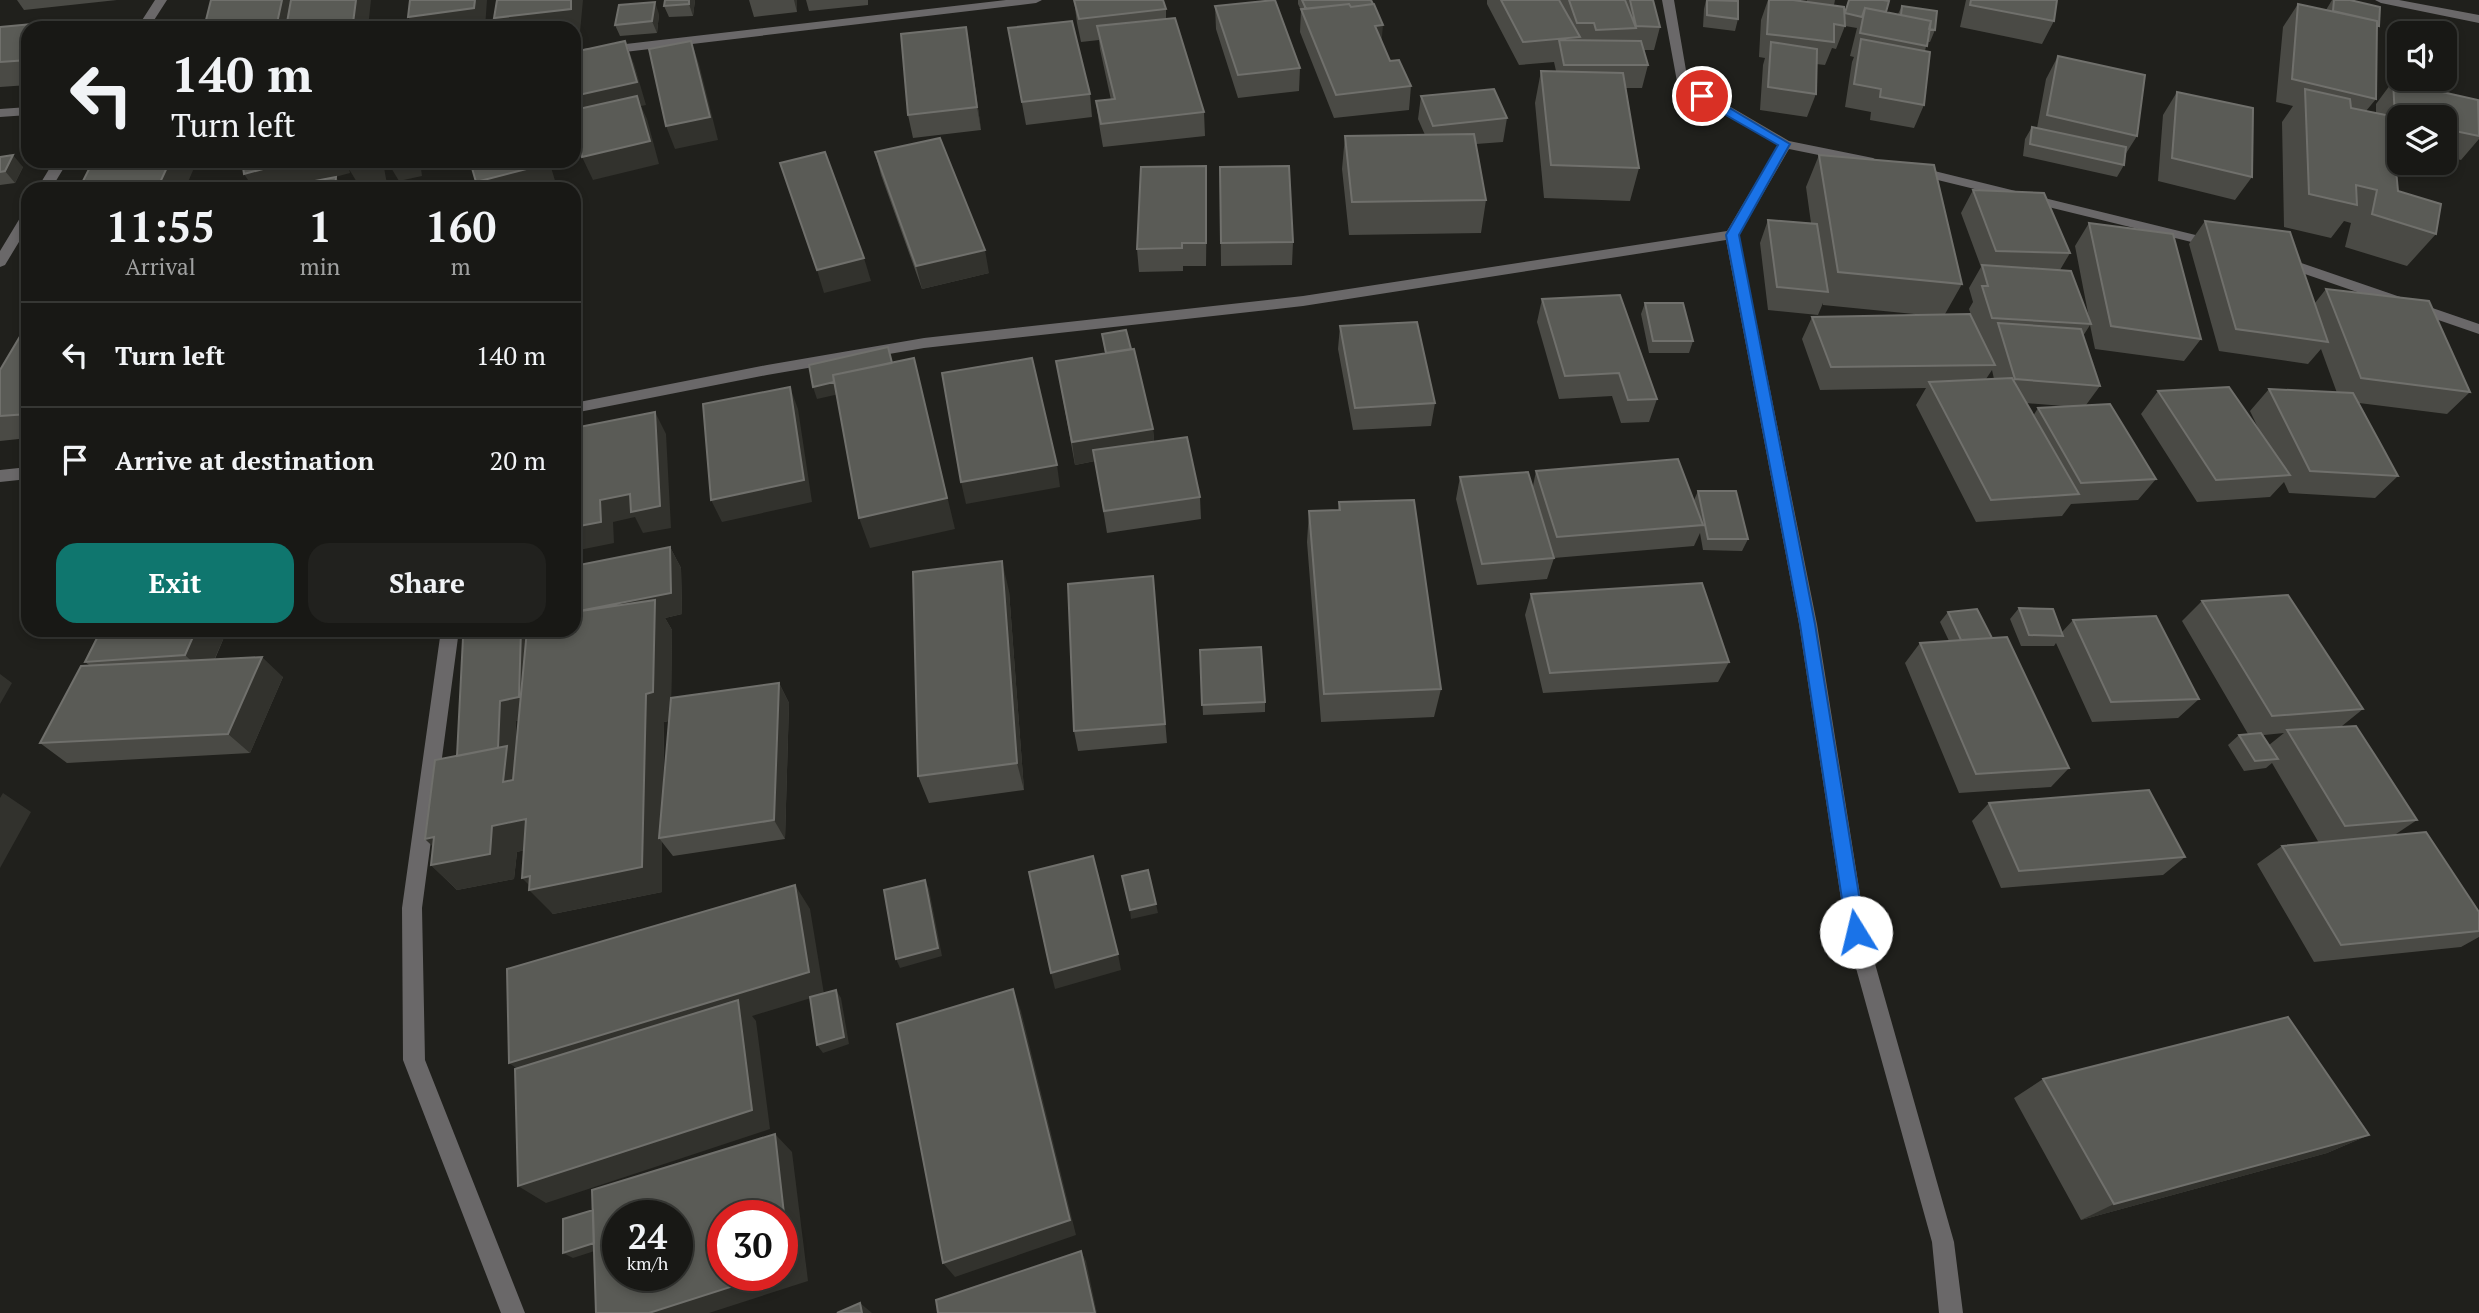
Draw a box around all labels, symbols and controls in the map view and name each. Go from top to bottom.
map controls [2387,21,2457,175]
button: sound [2387,21,2457,91]
text: 140 m [171,41,313,106]
icon: left [56,49,147,140]
pin [1672,66,1732,126]
icon: arrive [1683,77,1721,115]
text: Turn left [171,104,295,146]
button: layers [2387,105,2457,175]
text: 11:55 [106,198,215,254]
text: 1 [308,198,332,254]
text: 160 [425,198,496,254]
text: Arrival [125,251,196,282]
text: min [300,251,340,282]
text: m [451,251,471,282]
icon: left [56,336,94,374]
text: Turn left [115,338,225,372]
text: 140 m [476,338,546,372]
icon: arrive [56,441,94,479]
text: Arrive at destination [115,443,374,477]
text: 20 m [490,443,546,477]
button: Exit [56,543,294,623]
button: Share [308,543,546,623]
position arrow [1819,895,1893,969]
speed limit sign: 30 [707,1200,798,1291]
text: 24 [628,1213,667,1259]
text: km/h [627,1251,668,1275]

